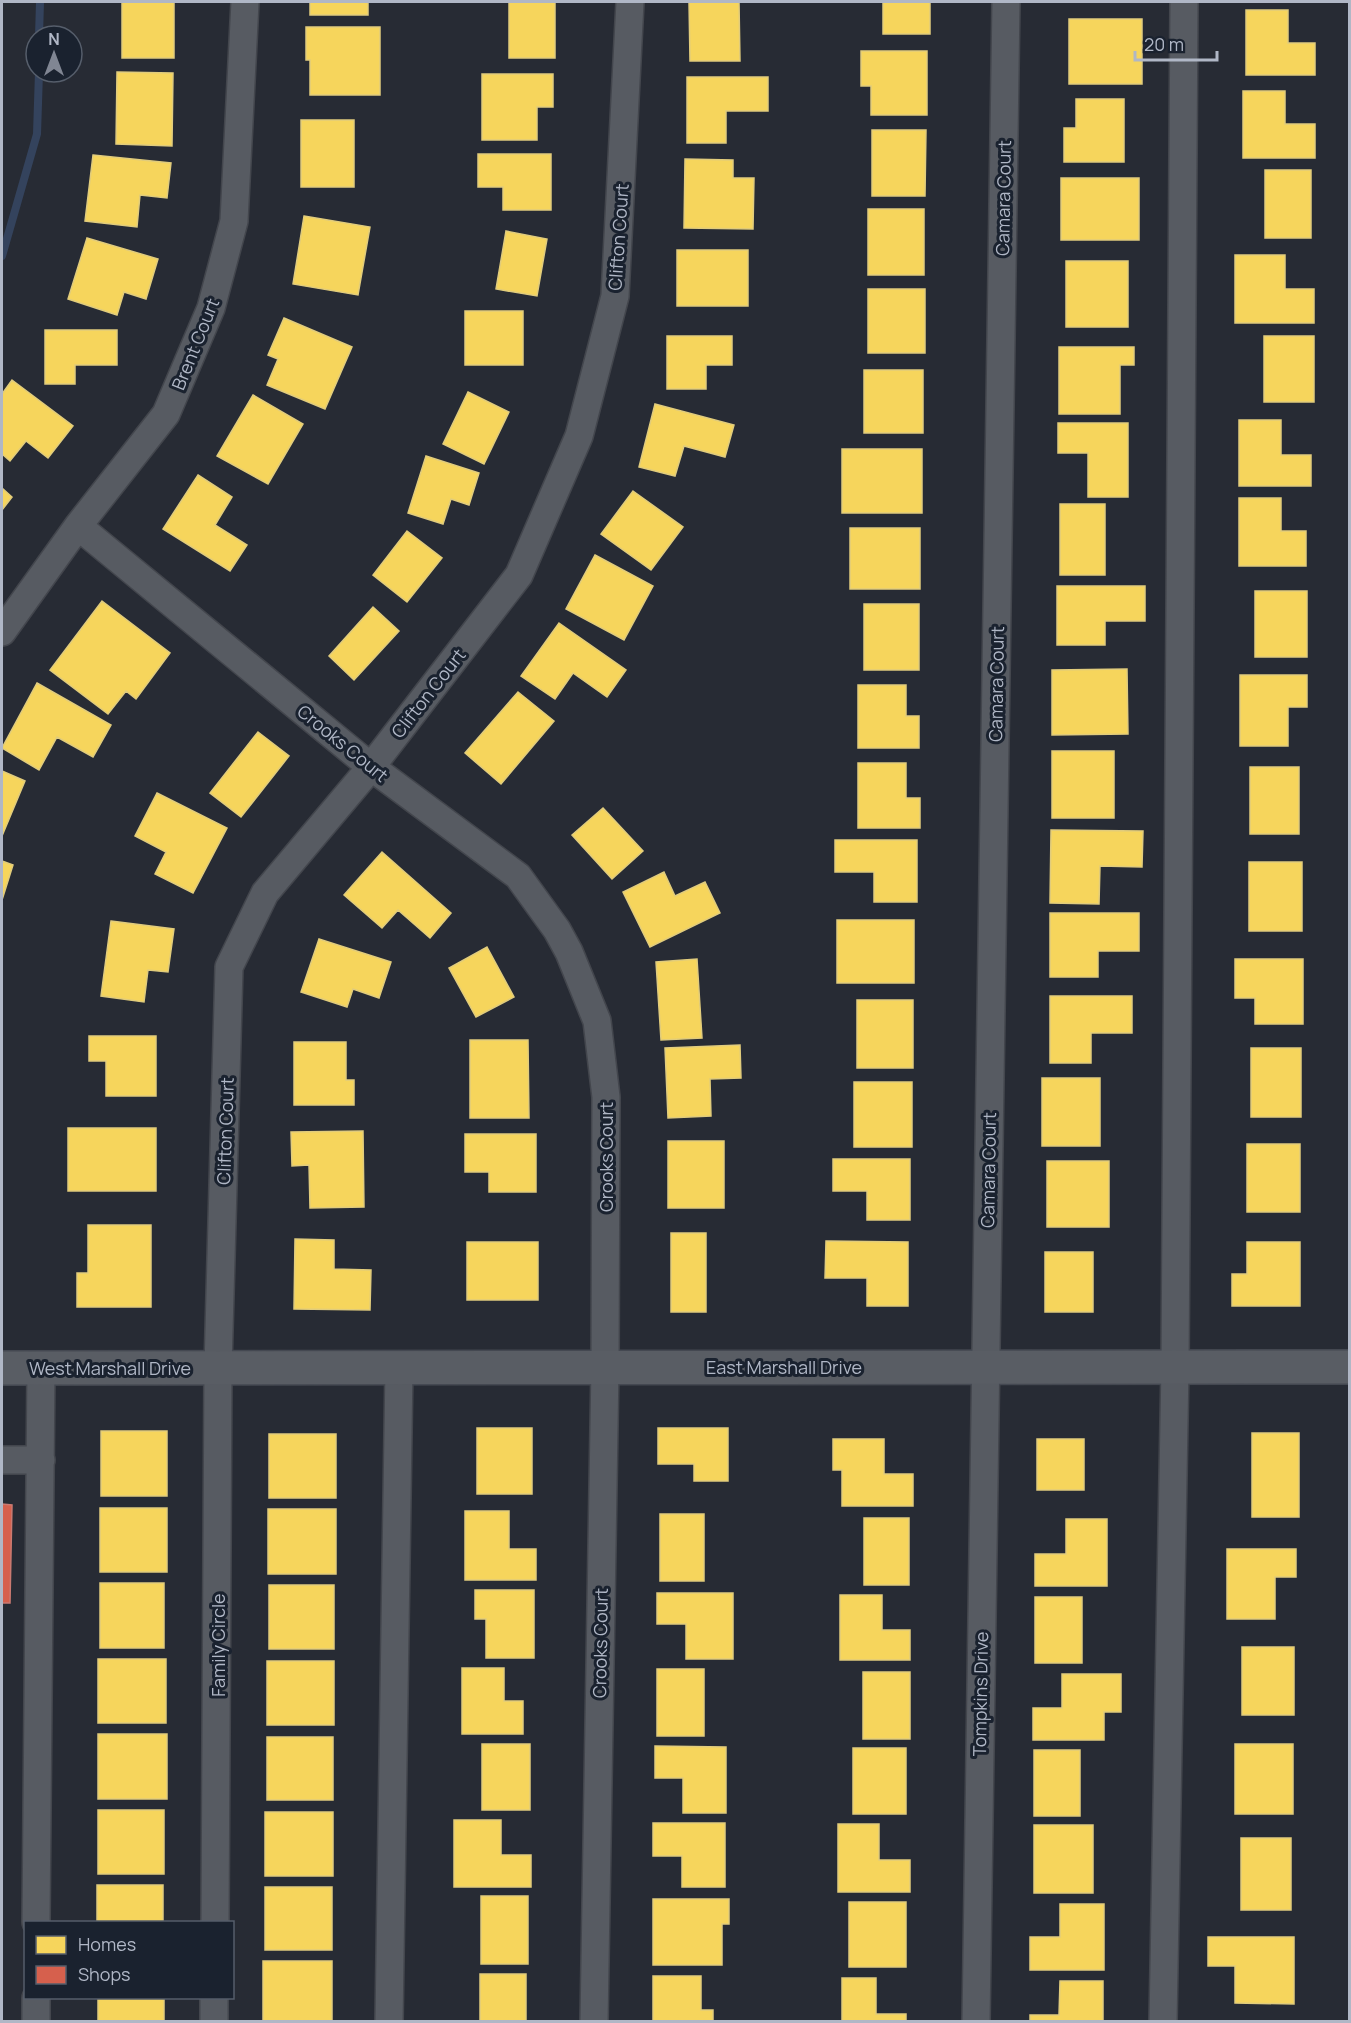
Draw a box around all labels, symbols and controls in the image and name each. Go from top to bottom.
north arrow [24,24,84,84]
scale bar [1135,24,1218,62]
text: N [48,28,60,50]
text: 20 m [1144,32,1184,56]
street label: Camara Court [990,140,1016,256]
street label: Clifton Court [602,183,634,291]
street label: Brent Court [166,295,224,393]
street label: Camara Court [983,626,1009,742]
street label: Clifton Court [385,643,471,743]
street label: Crooks Court [293,699,393,787]
street label: Clifton Court [211,1077,239,1185]
street label: Crooks Court [594,1102,618,1212]
street label: Camara Court [975,1112,1001,1228]
street label: East Marshall Drive [706,1355,862,1379]
street label: West Marshall Drive [29,1356,191,1380]
street label: Crooks Court [587,1588,613,1698]
street label: Family Circle [206,1593,230,1697]
street label: Tompkins Drive [967,1631,993,1757]
legend [24,1921,234,1999]
text: Homes [78,1932,136,1956]
text: Shops [78,1962,130,1986]

